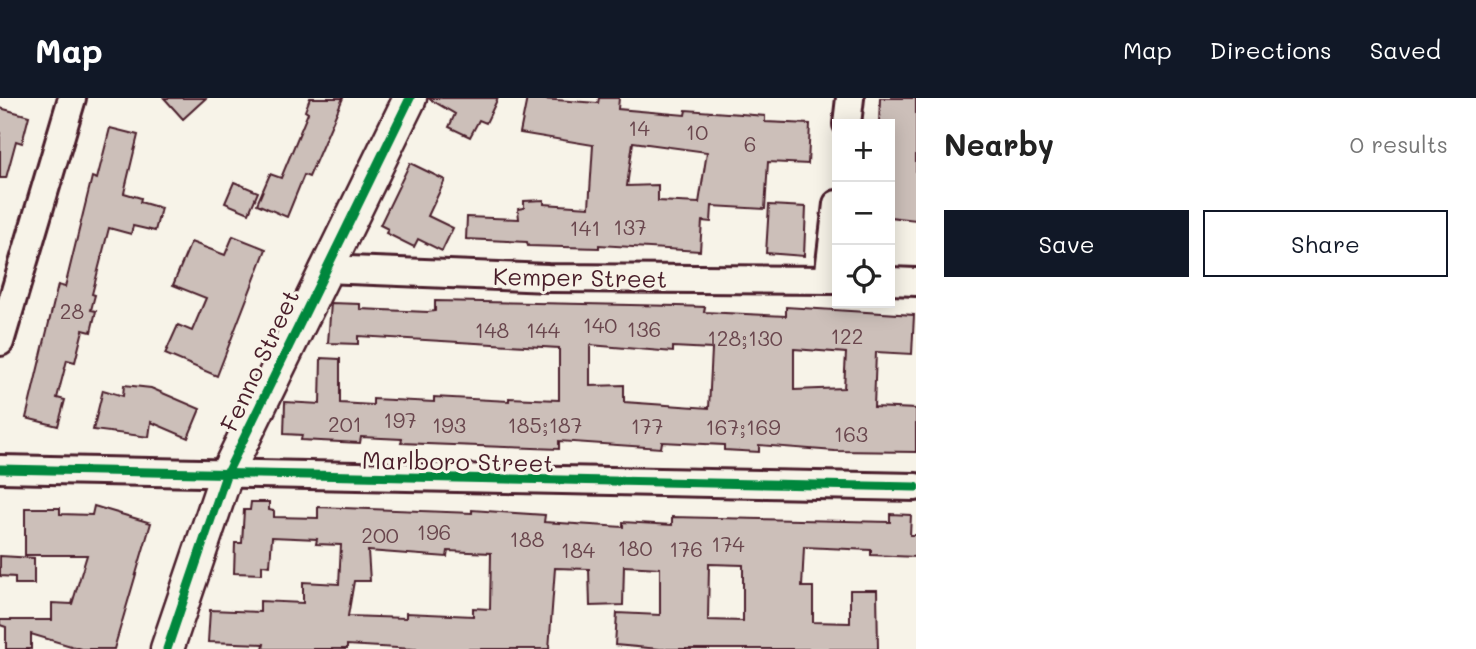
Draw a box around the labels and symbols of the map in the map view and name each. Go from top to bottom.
house number: 14 [628,114,651,141]
house number: 10 [686,118,708,145]
house number: 6 [744,130,756,157]
house number: 137 [613,213,647,240]
house number: 141 [569,214,601,241]
street label: Kemper Street [493,260,667,294]
street label: Fenno Street [213,284,305,436]
house number: 28 [60,297,84,324]
house number: 140 [583,311,617,338]
house number: 136 [627,315,661,342]
house number: 148 [475,316,509,343]
house number: 144 [526,316,561,343]
house number: 122 [831,322,863,349]
house number: 128;130 [707,324,783,351]
house number: 197 [383,406,417,433]
house number: 201 [328,410,362,437]
house number: 193 [432,411,466,438]
house number: 185;187 [507,411,583,438]
house number: 177 [631,412,663,439]
house number: 167;169 [705,413,781,440]
house number: 163 [834,420,868,447]
street label: Marlboro Street [362,444,554,478]
house number: 196 [417,518,451,545]
house number: 200 [361,521,399,548]
house number: 188 [510,525,544,552]
house number: 174 [711,530,745,557]
house number: 180 [617,534,653,561]
house number: 176 [669,535,703,562]
house number: 184 [561,536,596,563]

